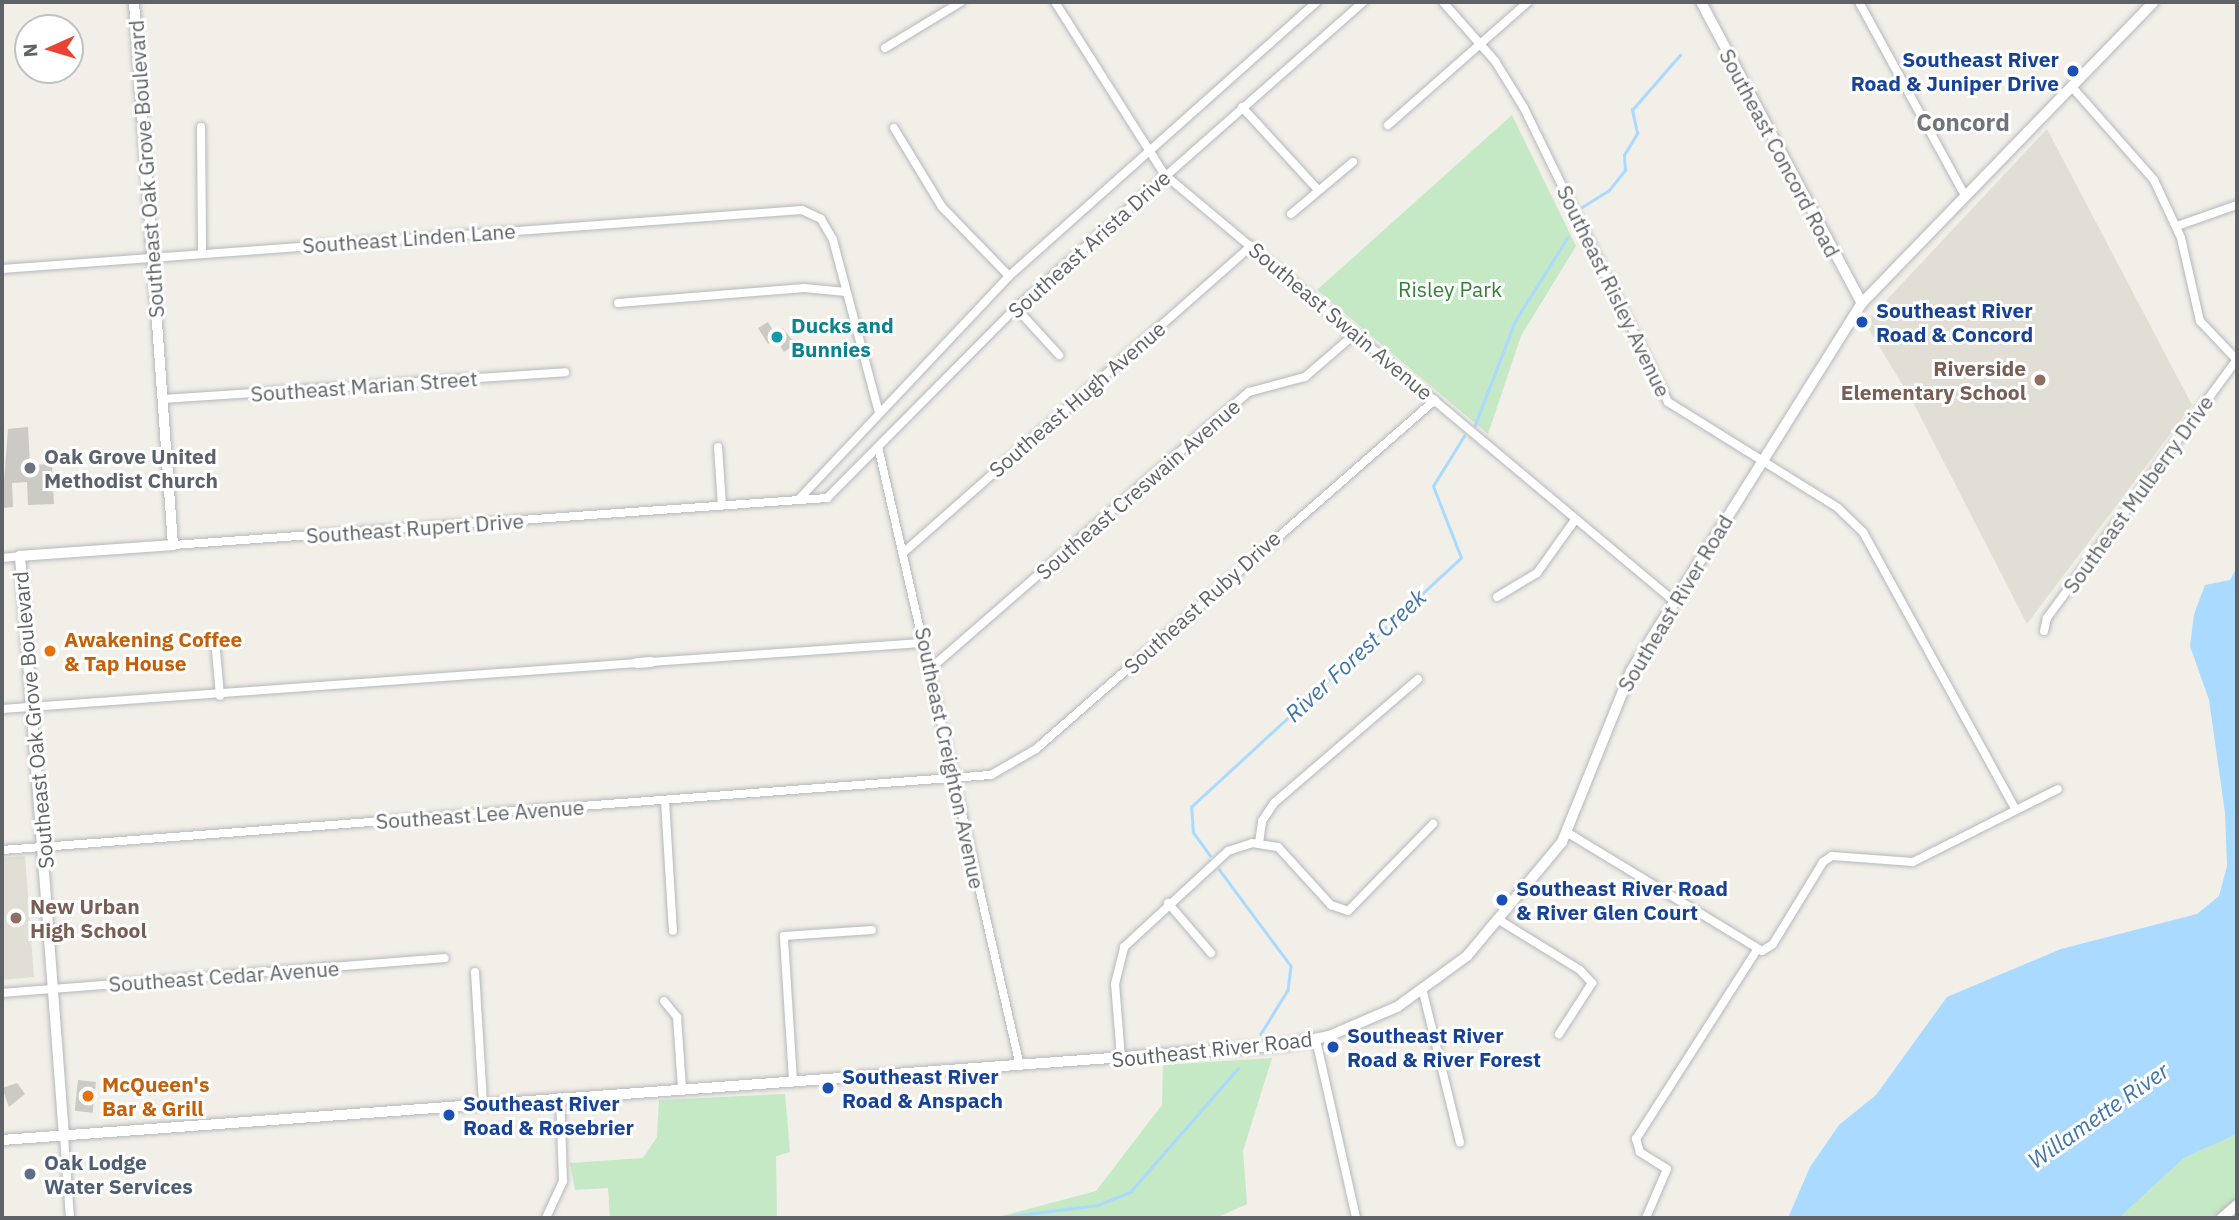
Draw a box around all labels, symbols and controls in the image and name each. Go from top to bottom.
north arrow [14,14,84,84]
street label: Southeast Oak Grove Boulevard [123,19,169,319]
text: N [18,43,42,58]
street label: Southeast Concord Road [1714,45,1846,261]
place label: Southeast River Road & Juniper Drive [1851,46,2059,96]
marker: Southeast River Road & Juniper Drive [2065,63,2081,79]
district label: Concord [1916,109,2010,137]
street label: Southeast Arista Drive [1003,165,1175,323]
street label: Southeast Risley Avenue [1552,181,1676,401]
street label: Southeast Linden Lane [301,218,517,258]
street label: Southeast Swain Avenue [1244,237,1438,405]
park label: Risley Park [1398,276,1502,302]
place label: Southeast River Road & Concord [1876,297,2033,347]
place label: Ducks and Bunnies [791,312,894,362]
marker: Southeast River Road & Concord [1854,314,1870,330]
street label: Southeast Hugh Avenue [984,316,1170,482]
marker: Ducks and Bunnies [769,329,785,345]
place label: Riverside Elementary School [1841,355,2026,405]
street label: Southeast Marian Street [250,366,478,406]
marker: Riverside Elementary School [2032,372,2048,388]
street label: Southeast Mulberry Drive [2058,390,2218,598]
street label: Southeast Creswain Avenue [1031,394,1245,584]
place label: Oak Grove United Methodist Church [44,443,218,493]
marker: Oak Grove United Methodist Church [22,460,38,476]
street label: Southeast Rupert Drive [305,508,525,548]
street label: Southeast River Road [1612,510,1738,696]
street label: Southeast Ruby Drive [1119,525,1285,679]
street label: Southeast Oak Grove Boulevard [7,570,59,870]
water label: River Forest Creek [1279,583,1431,727]
street label: Southeast Creighton Avenue [910,625,990,891]
place label: Awakening Coffee & Tap House [64,626,242,676]
marker: Awakening Coffee & Tap House [42,643,58,659]
street label: Southeast Lee Avenue [375,794,585,834]
place label: Southeast River Road & River Glen Court [1516,875,1728,925]
marker: Southeast River Road & River Glen Court [1494,892,1510,908]
place label: New Urban High School [30,893,147,943]
marker: New Urban High School [8,910,24,926]
street label: Southeast Cedar Avenue [108,955,340,997]
place label: Southeast River Road & River Forest [1347,1022,1541,1072]
street label: Southeast River Road [1110,1026,1314,1072]
marker: Southeast River Road & River Forest [1325,1039,1341,1055]
water label: Willamette River [2022,1056,2174,1174]
place label: Southeast River Road & Anspach [842,1063,1003,1113]
place label: McQueen's Bar & Grill [102,1071,210,1121]
marker: Southeast River Road & Anspach [820,1080,836,1096]
marker: McQueen's Bar & Grill [80,1088,96,1104]
place label: Southeast River Road & Rosebrier [463,1090,634,1140]
marker: Southeast River Road & Rosebrier [441,1107,457,1123]
place label: Oak Lodge Water Services [44,1149,193,1199]
marker: Oak Lodge Water Services [22,1166,38,1182]

